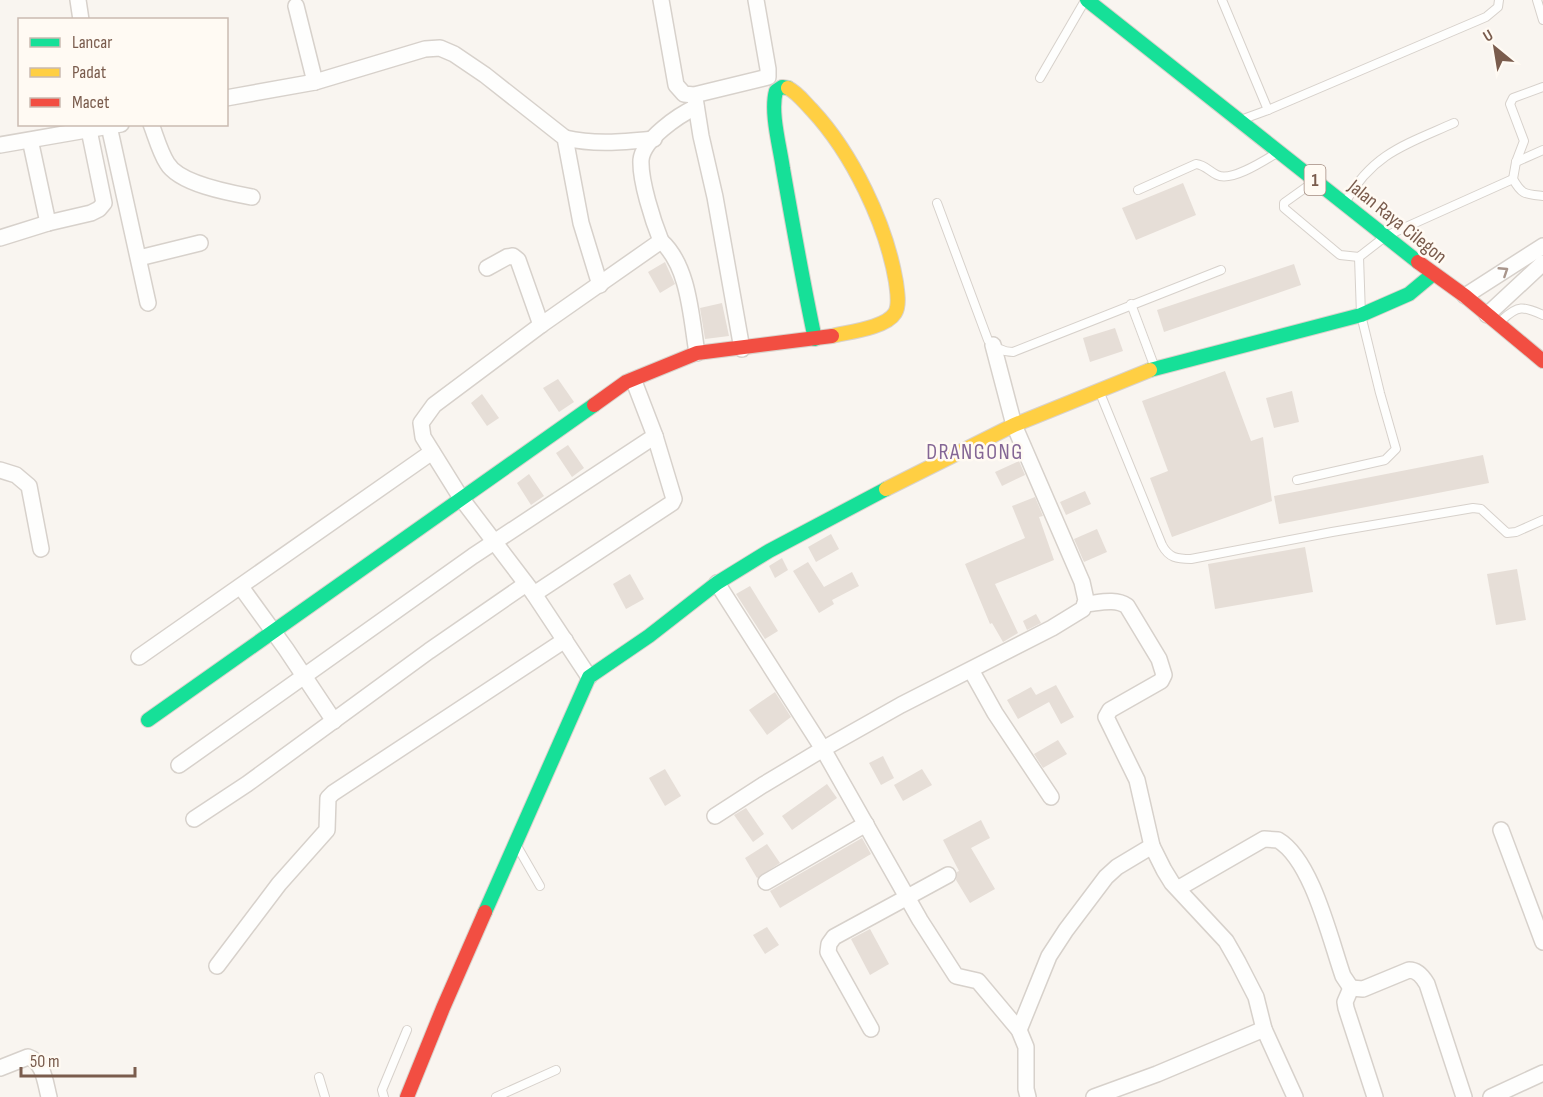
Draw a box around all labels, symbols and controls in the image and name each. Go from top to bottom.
legend [18,18,228,126]
north arrow [1465,18,1525,78]
text: U [1480,26,1497,47]
text: Lancar [72,32,112,53]
text: Padat [72,62,107,83]
text: Macet [72,92,110,113]
road number: 1 [1304,165,1326,195]
street label: Jalan Raya Cilegon [1343,174,1451,269]
one-way arrow [1498,267,1508,279]
district label: DRANGONG [926,439,1024,466]
scale bar [21,1040,135,1078]
text: 50 m [30,1051,60,1072]

